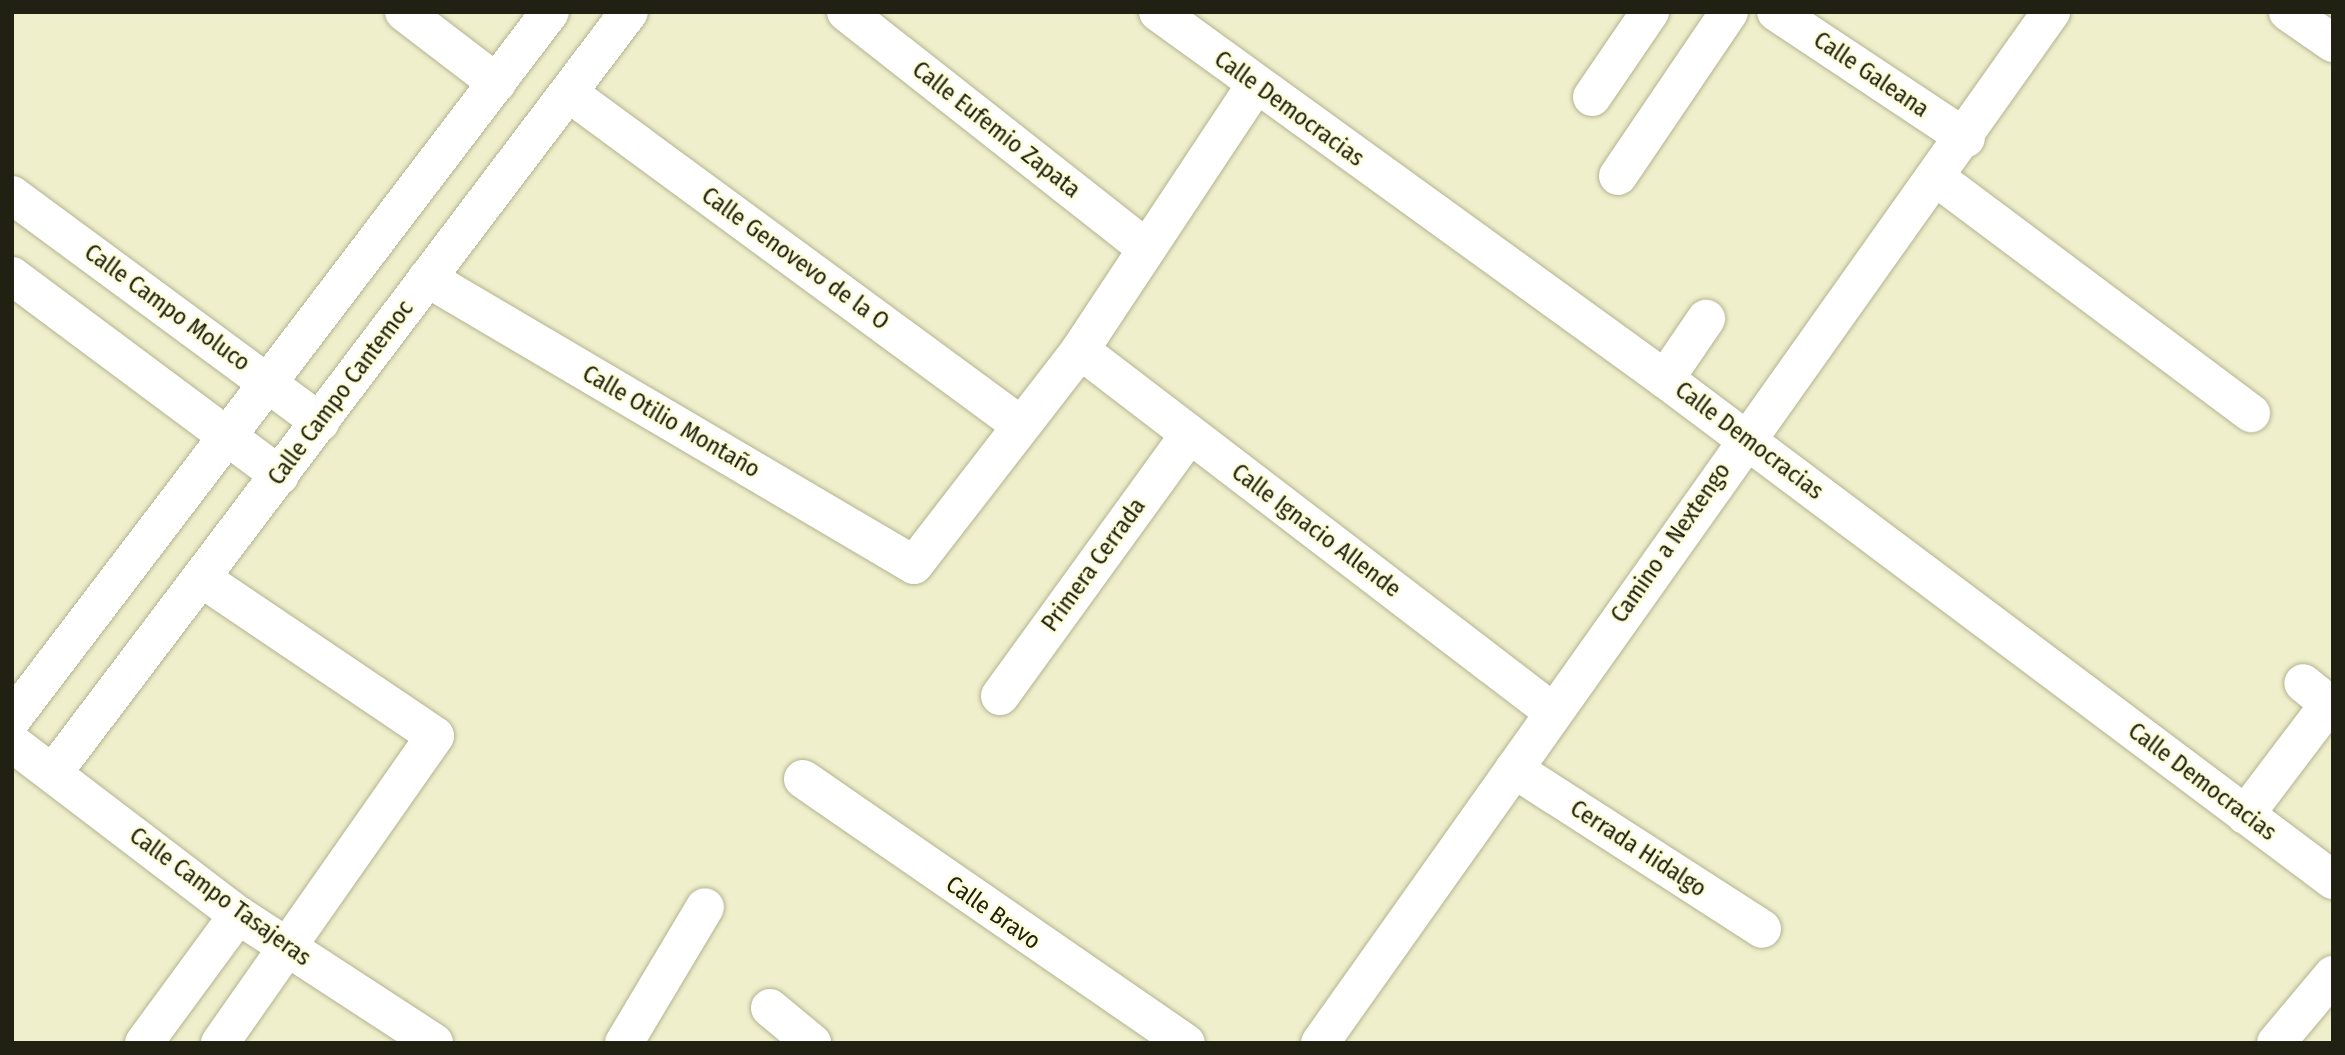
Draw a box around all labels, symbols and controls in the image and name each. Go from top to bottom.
street label: Calle Galeana [1808,26,1934,124]
street label: Calle Democracias [1208,45,1370,173]
street label: Calle Eufemio Zapata [906,55,1086,205]
street label: Calle Genovevo de la O [696,181,894,337]
street label: Calle Campo Moluco [79,238,255,378]
street label: Calle Campo Cantemoc [262,295,420,491]
street label: Calle Otilio Montaño [577,359,765,485]
street label: Calle Democracias [1669,376,1829,506]
street label: Camino a Nextengo [1605,457,1737,629]
street label: Calle Ignacio Allende [1226,458,1406,604]
street label: Primera Cerrada [1036,493,1152,637]
street label: Calle Democracias [2122,717,2282,847]
street label: Cerrada Hidalgo [1565,794,1711,904]
street label: Calle Campo Tasajeras [124,822,316,972]
street label: Calle Bravo [940,870,1046,956]

